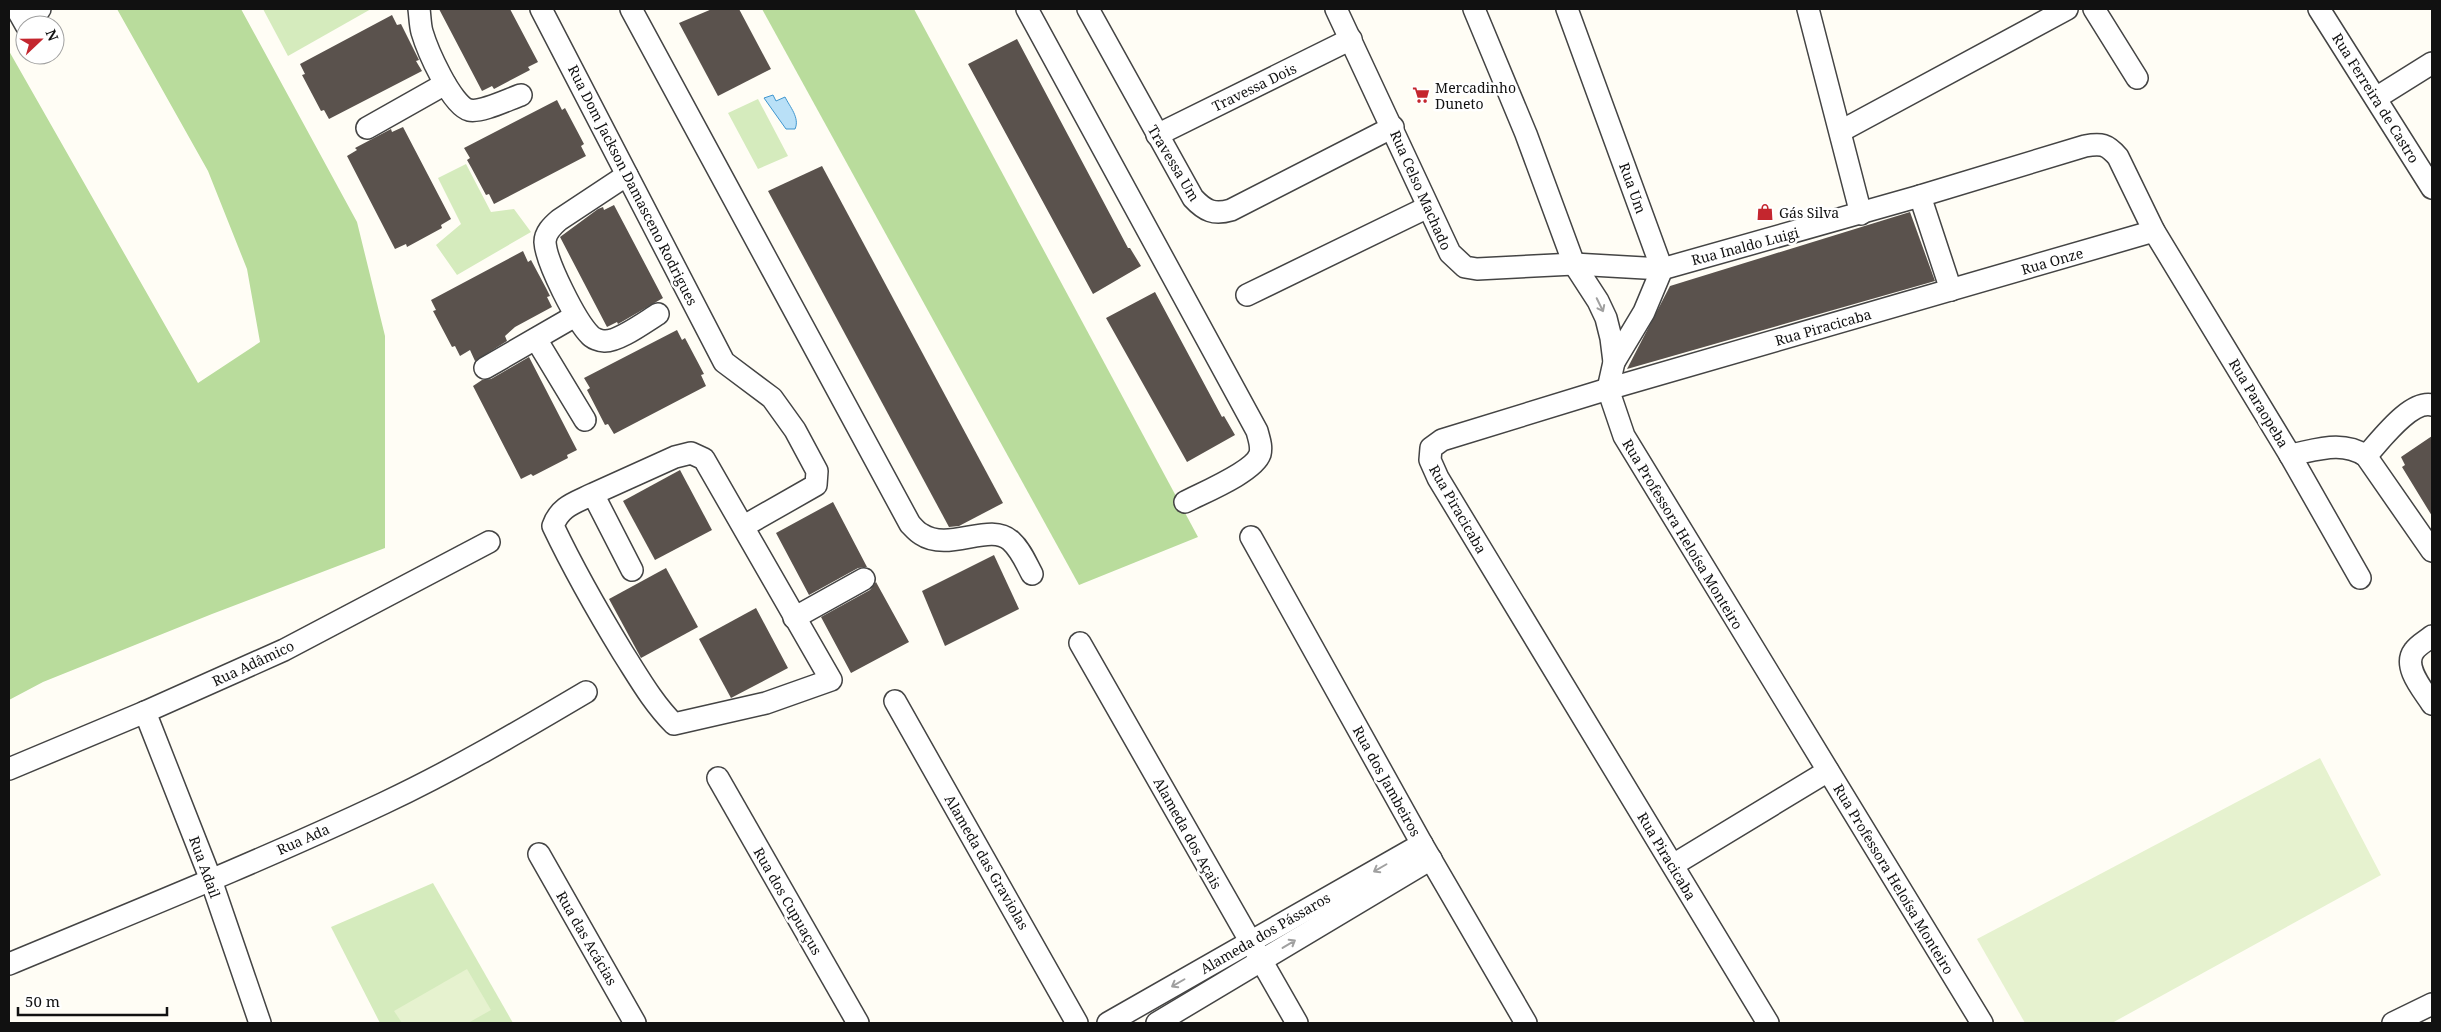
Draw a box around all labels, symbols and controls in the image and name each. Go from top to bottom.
north arrow [15,15,65,65]
text: N [42,26,63,44]
street label: Rua Ferreira de Castro [2328,29,2424,167]
street label: Travessa Dois [1209,58,1299,116]
street label: Rua Dom Jackson Damasceno Rodrigues [564,62,702,308]
place label: Mercadinho Duneto [1435,78,1516,113]
supermarket icon: Mercadinho Duneto [1411,85,1431,105]
street label: Travessa Um [1144,121,1204,205]
street label: Rua Celso Machado [1386,127,1456,253]
street label: Rua Um [1615,160,1651,216]
shop icon: Gás Silva [1755,202,1775,222]
place label: Gás Silva [1779,203,1839,222]
street label: Rua Inaldo Luigi [1689,222,1801,269]
street label: Rua Onze [2019,243,2085,279]
one-way arrow [1595,298,1605,313]
street label: Rua Piracicaba [1773,304,1873,350]
street label: Rua Paraopeba [2225,355,2293,451]
street label: Rua Professora Heloísa Monteiro [1618,435,1748,633]
street label: Rua Piracicaba [1425,461,1491,557]
street label: Rua Adâmico [209,636,297,690]
street label: Rua dos Jambeiros [1349,722,1425,840]
street label: Alameda dos Açais [1149,774,1227,892]
street label: Rua Professora Heloísa Monteiro [1829,780,1959,978]
street label: Alameda das Graviolas [941,791,1033,933]
street label: Rua Piracicaba [1633,809,1701,904]
street label: Rua Ada [274,819,332,859]
street label: Rua Adail [185,833,225,901]
street label: Rua dos Cupuaçus [749,844,827,958]
one-way arrow [1372,863,1387,873]
street label: Rua das Acácias [552,887,622,989]
street label: Alameda dos Pássaros [1196,888,1334,978]
one-way arrow [1281,939,1295,949]
one-way arrow [1170,978,1185,988]
scale bar [18,984,166,1016]
text: 50 m [25,991,60,1011]

